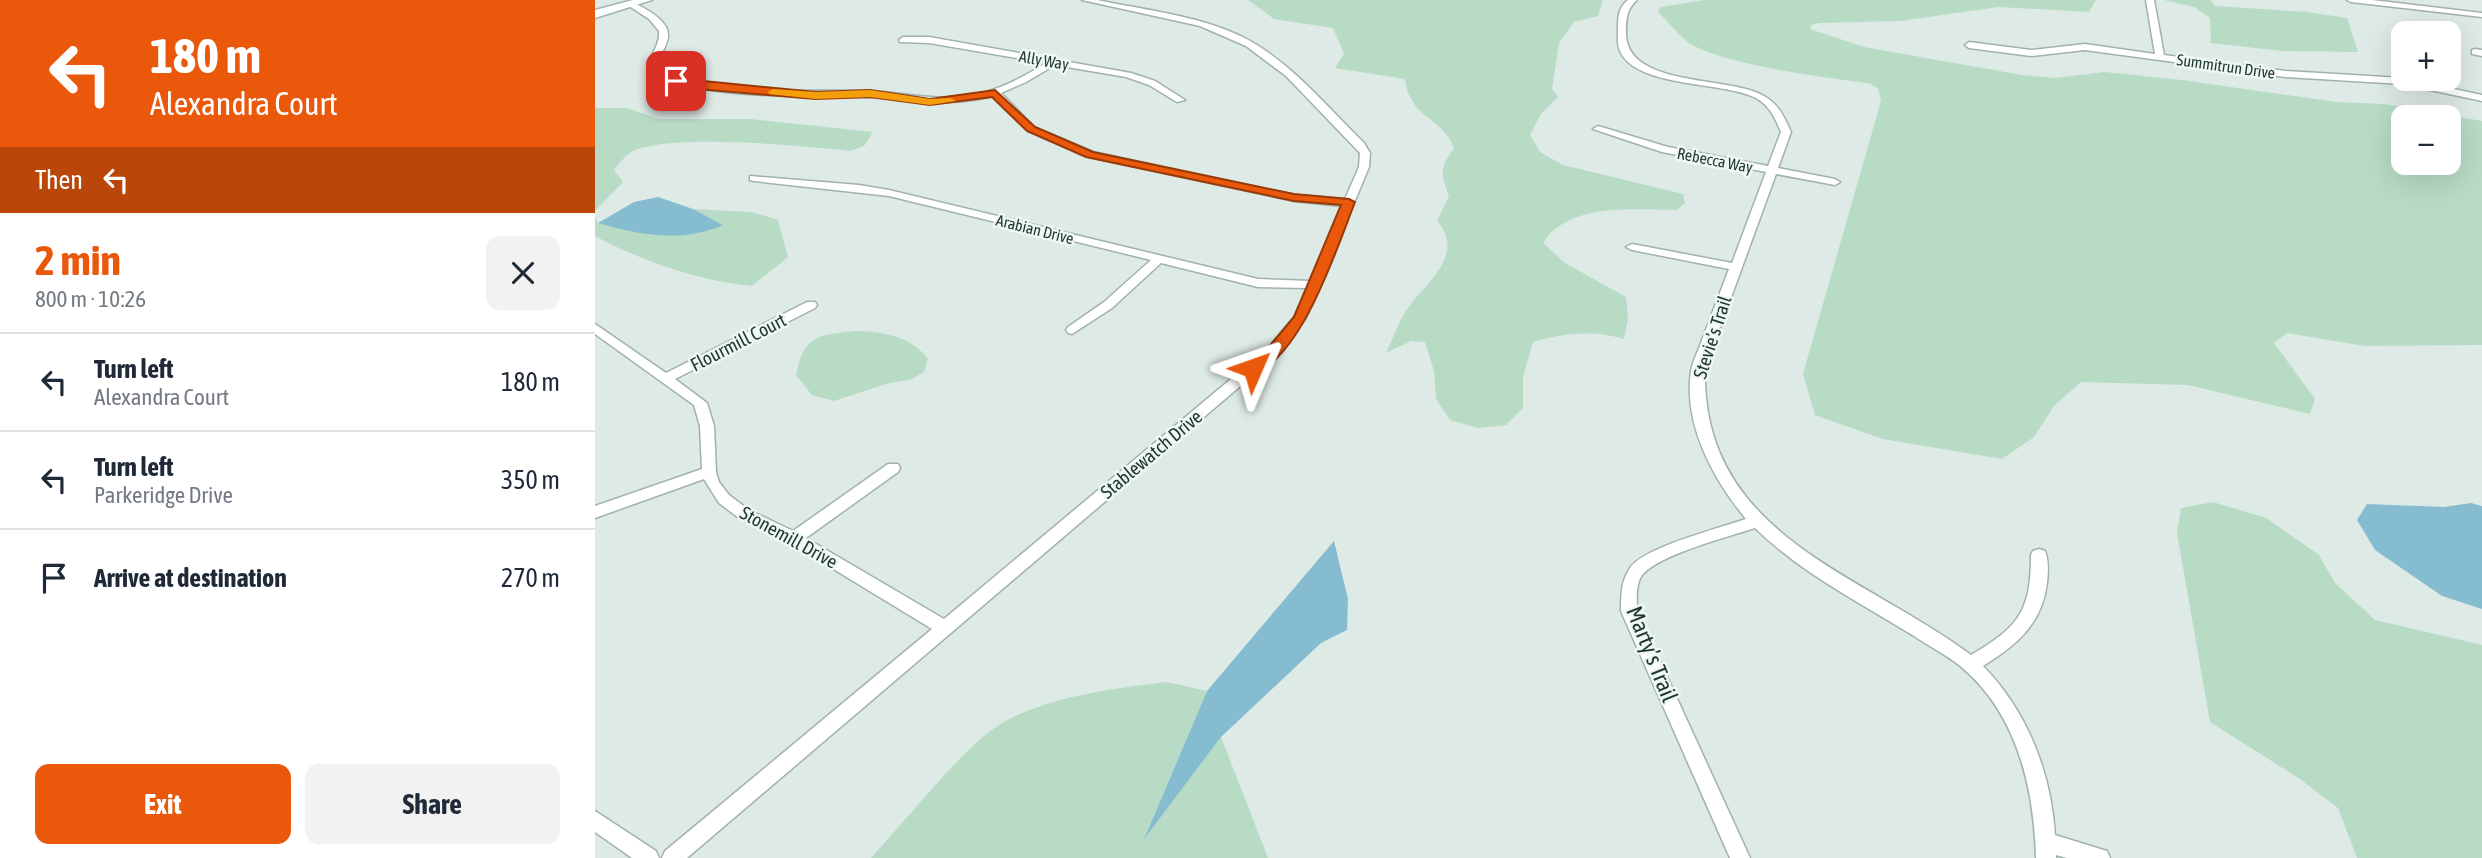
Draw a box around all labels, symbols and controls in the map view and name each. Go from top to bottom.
map controls [2391,21,2461,175]
button: + [2391,21,2461,91]
text: 180 m [150,27,261,83]
icon: left [35,28,126,119]
street label: Ally Way [1018,47,1071,74]
street label: Summitrun Drive [2176,50,2276,82]
pin [646,51,706,111]
icon: arrive [657,62,695,100]
text: Alexandra Court [150,85,338,122]
button: − [2391,105,2461,175]
street label: Rebecca Way [1675,144,1755,177]
icon: left [97,161,135,199]
text: Then [35,165,83,195]
street label: Arabian Drive [994,211,1076,247]
text: 2 min [35,236,121,284]
button: close [486,236,560,310]
text: 800 m · 10:26 [35,286,146,312]
street label: Stevie’s Trail [1688,293,1736,381]
street label: Flourmill Court [686,308,790,376]
position arrow [1216,331,1290,405]
text: Turn left [94,354,174,384]
icon: left [35,363,73,401]
text: 180 m [501,367,560,397]
text: Alexandra Court [94,384,229,410]
street label: Stablewatch Drive [1096,405,1206,503]
text: Turn left [94,452,174,482]
icon: left [35,461,73,499]
text: 350 m [501,465,560,495]
text: Parkeridge Drive [94,482,233,508]
street label: Stonemill Drive [737,501,841,573]
icon: arrive [35,559,73,597]
text: Arrive at destination [94,563,287,593]
text: 270 m [501,563,560,593]
street label: Marty’s Trail [1621,602,1683,706]
button: Exit [35,764,291,844]
button: Share [305,764,560,844]

